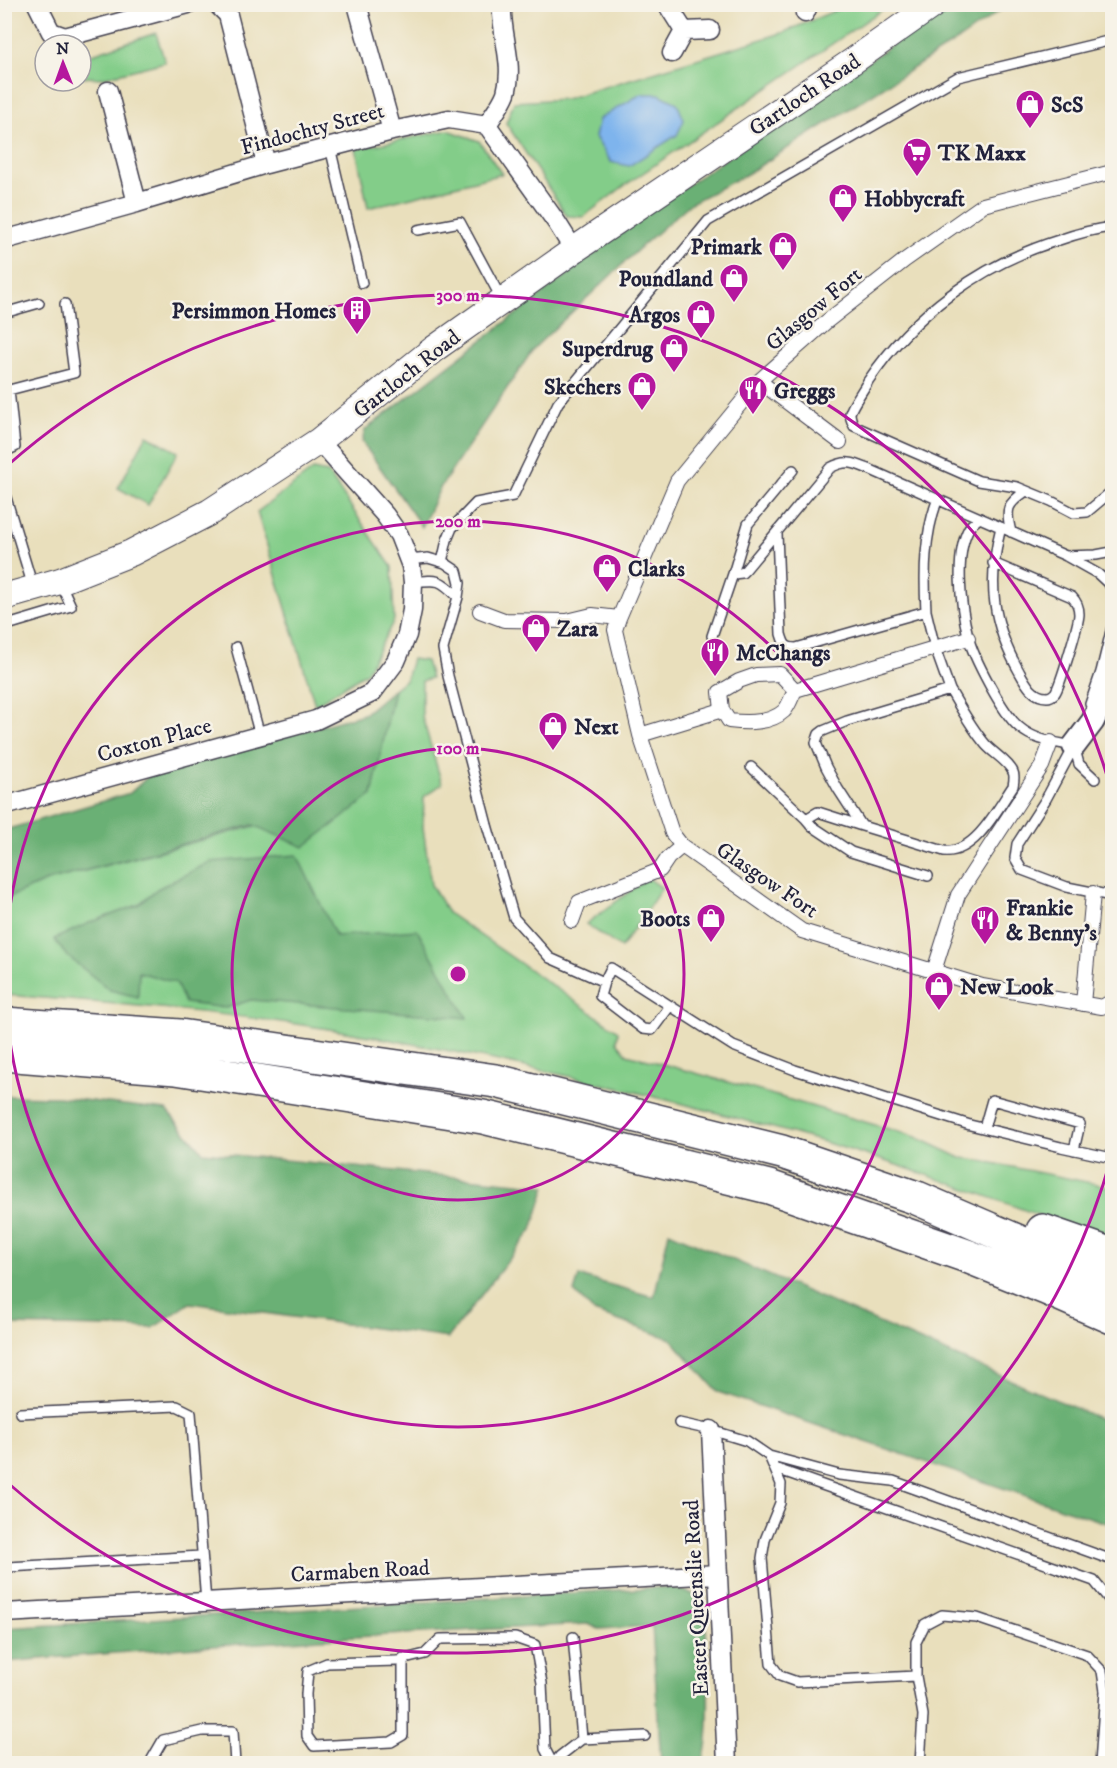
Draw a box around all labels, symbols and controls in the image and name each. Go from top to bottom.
north arrow [33,33,93,93]
text: N [56,39,69,59]
street label: Gartloch Road [744,48,866,142]
shop icon: ScS [1014,88,1046,130]
place label: ScS [1051,92,1084,119]
street label: Findochty Street [238,97,387,162]
supermarket icon: TK Maxx [901,136,933,178]
place label: TK Maxx [937,140,1026,167]
shop icon: Hobbycraft [827,182,859,224]
place label: Hobbycraft [864,186,965,213]
shop icon: Primark [767,230,799,272]
place label: Primark [691,234,763,261]
street label: Glasgow Fort [760,261,868,357]
shop icon: Poundland [718,262,750,304]
place label: Poundland [619,266,714,293]
text: 300 m [436,285,480,307]
building icon: Persimmon Homes [341,294,373,336]
place label: Persimmon Homes [172,298,337,325]
shop icon: Argos [685,298,717,340]
place label: Argos [628,302,681,329]
street label: Gartloch Road [348,324,466,424]
shop icon: Superdrug [658,332,690,374]
place label: Superdrug [562,336,654,363]
shop icon: Skechers [626,370,658,412]
place label: Skechers [544,374,622,401]
restaurant icon: Greggs [737,374,769,416]
place label: Greggs [774,378,836,405]
text: 200 m [435,511,481,533]
shop icon: Clarks [591,552,623,594]
place label: Clarks [628,556,686,583]
shop icon: Zara [520,612,552,654]
place label: Zara [557,616,599,643]
restaurant icon: McChangs [699,636,731,678]
place label: McChangs [736,640,831,667]
shop icon: Next [537,710,569,752]
street label: Coxton Place [94,712,215,769]
place label: Next [574,714,619,741]
text: 100 m [436,738,480,760]
street label: Glasgow Fort [711,836,823,924]
place label: Frankie & Benny's [1006,895,1098,947]
shop icon: Boots [695,902,727,944]
restaurant icon: Frankie & Benny's [969,904,1001,946]
place label: Boots [640,906,691,933]
centre of rings [448,964,468,984]
shop icon: New Look [923,970,955,1012]
place label: New Look [960,974,1055,1001]
street label: Easter Queenslie Road [678,1499,715,1697]
street label: Carmaben Road [290,1554,430,1589]

